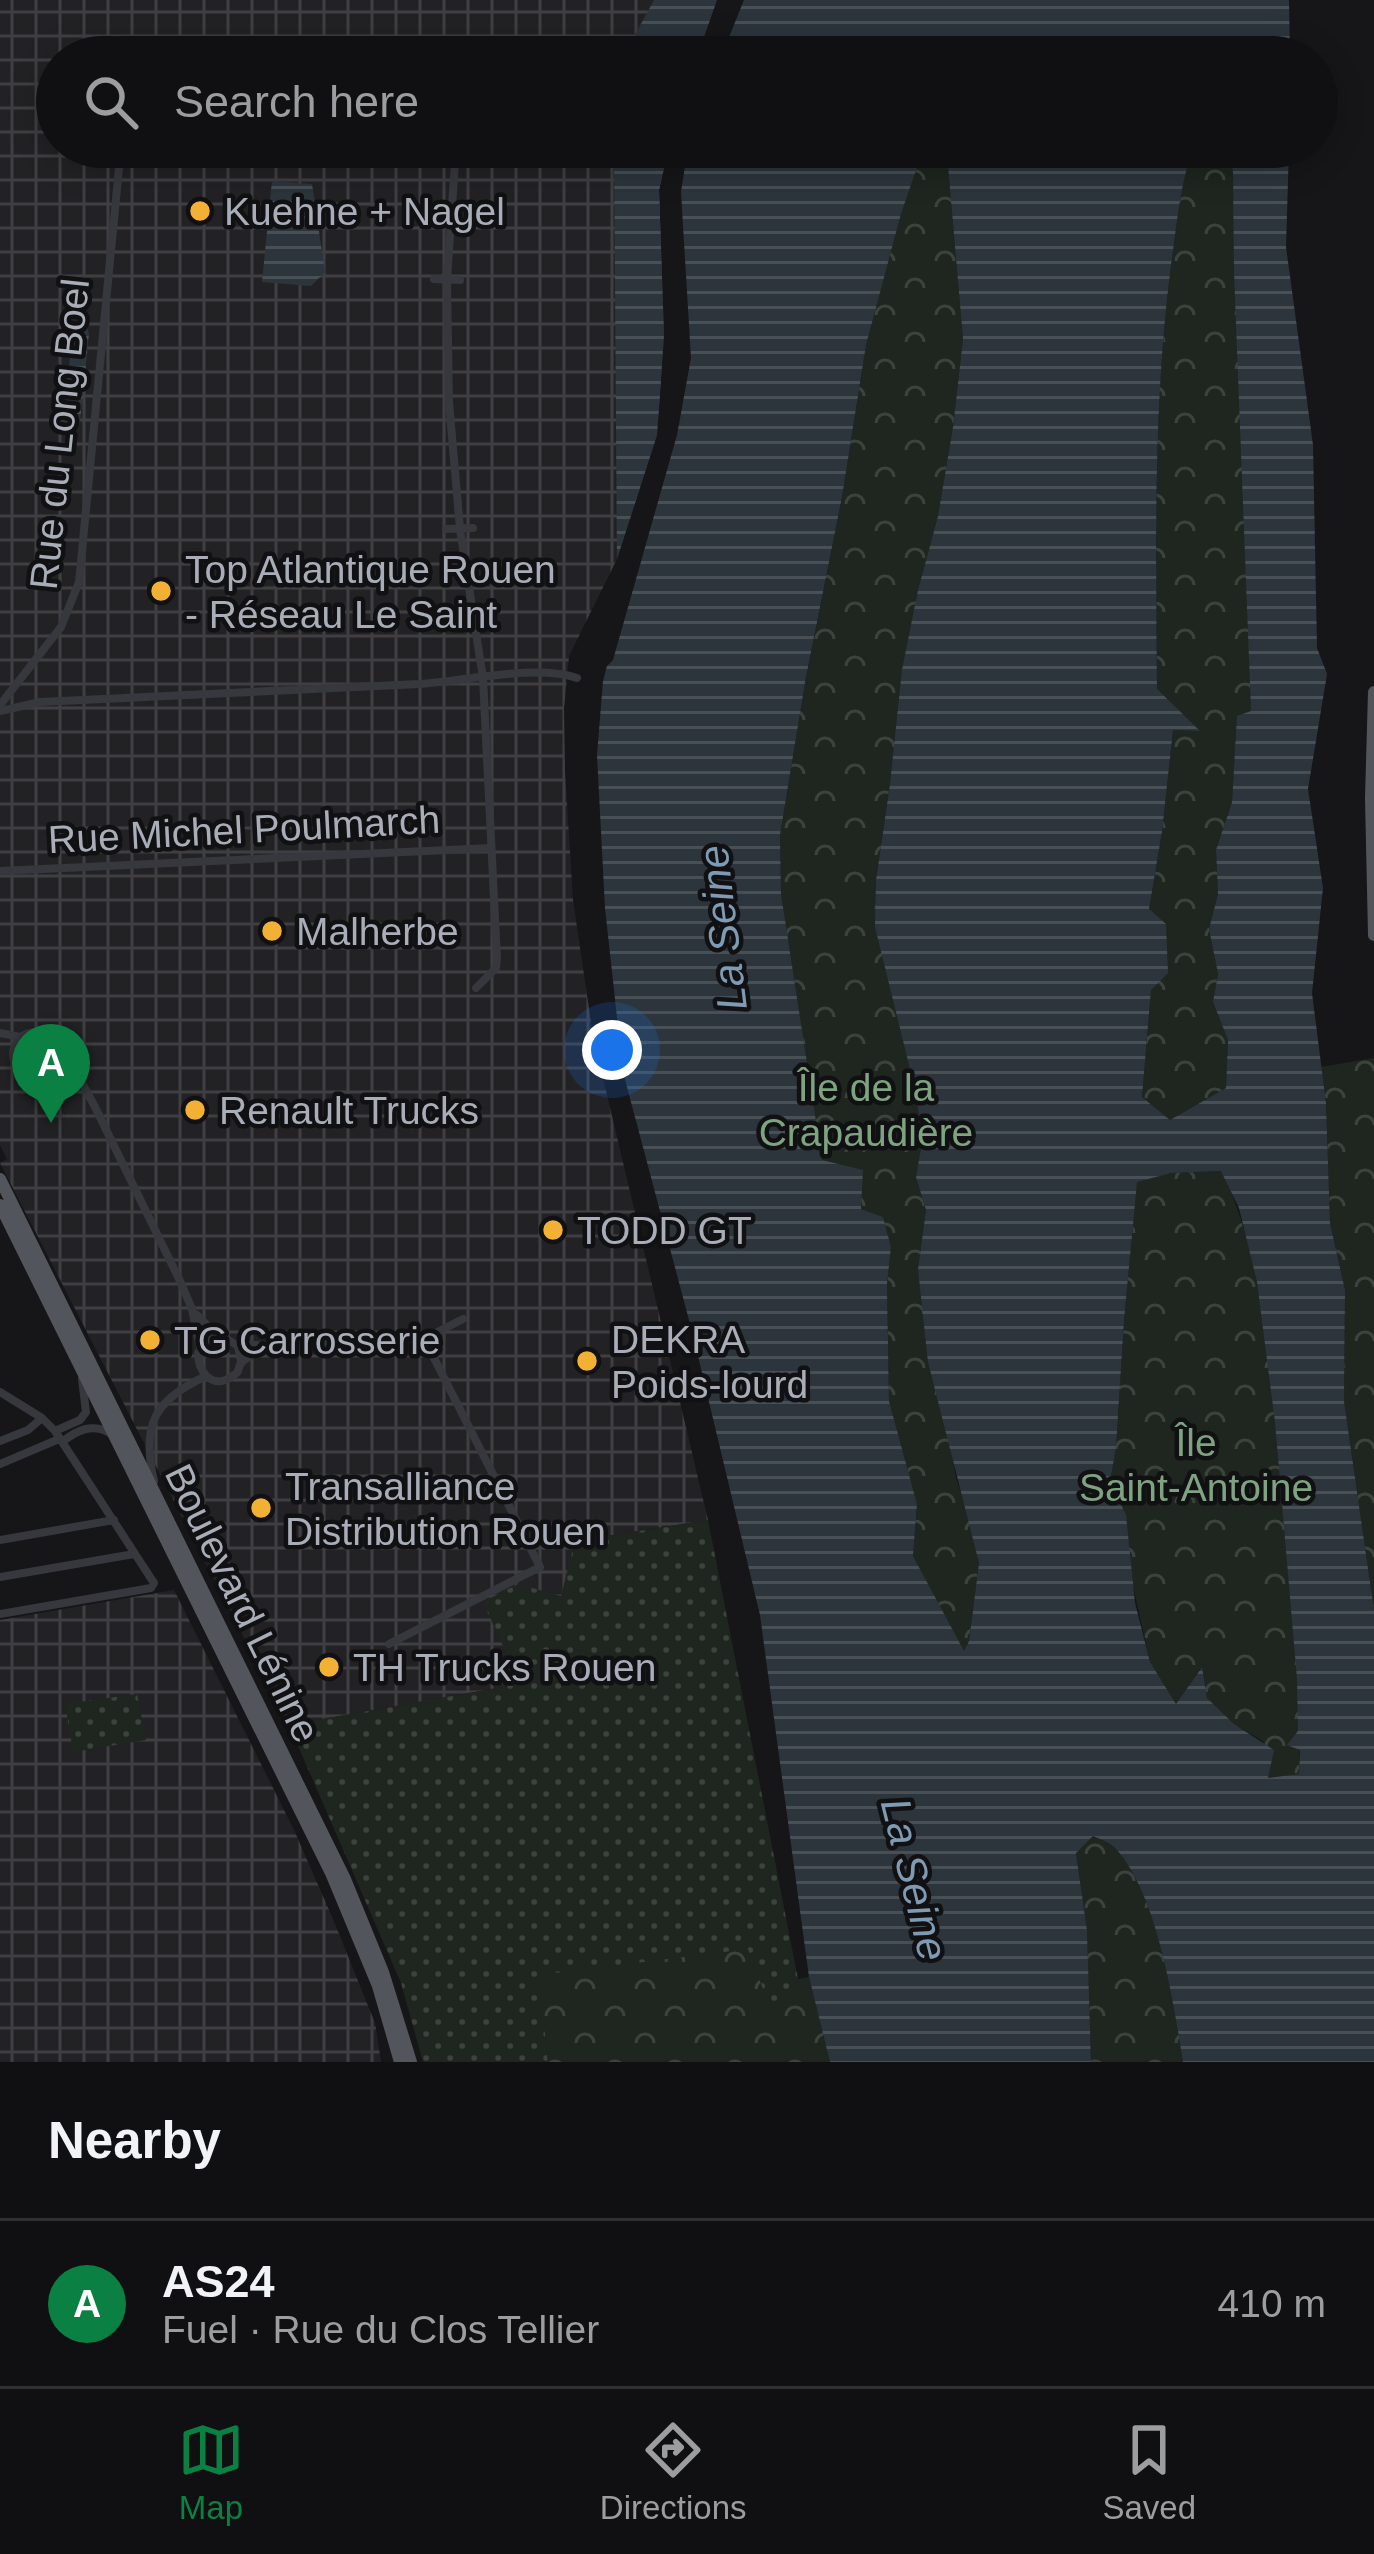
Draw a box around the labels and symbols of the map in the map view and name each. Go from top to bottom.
place label: Kuehne + Nagel [224,190,505,233]
marker: Kuehne + Nagel [187,198,213,224]
street label: Rue du Long Boel [22,277,97,592]
place label: Top Atlantique Rouen - Réseau Le Saint [185,548,556,636]
marker: Top Atlantique Rouen - Réseau Le Saint [148,578,174,604]
street label: Rue Michel Poulmarch [47,798,441,861]
water label: La Seine [689,843,756,1013]
place label: Malherbe [296,910,459,953]
marker: Malherbe [259,918,285,944]
your location [582,1020,642,1080]
pin: A [12,1024,90,1123]
park label: Île de la Crapaudière [759,1066,973,1154]
place label: Renault Trucks [219,1089,479,1132]
marker: Renault Trucks [182,1097,208,1123]
place label: TODD GT [577,1209,752,1252]
marker: TODD GT [540,1217,566,1243]
place label: DEKRA Poids-lourd [611,1318,808,1406]
place label: TG Carrosserie [174,1319,441,1362]
marker: TG Carrosserie [137,1327,163,1353]
marker: DEKRA Poids-lourd [574,1348,600,1374]
park label: Île Saint-Antoine [1079,1421,1313,1509]
street label: Boulevard Lénine [157,1457,328,1749]
place label: Transalliance Distribution Rouen [285,1465,606,1553]
marker: Transalliance Distribution Rouen [248,1495,274,1521]
place label: TH Trucks Rouen [353,1646,656,1689]
marker: TH Trucks Rouen [316,1654,342,1680]
water label: La Seine [872,1793,957,1965]

